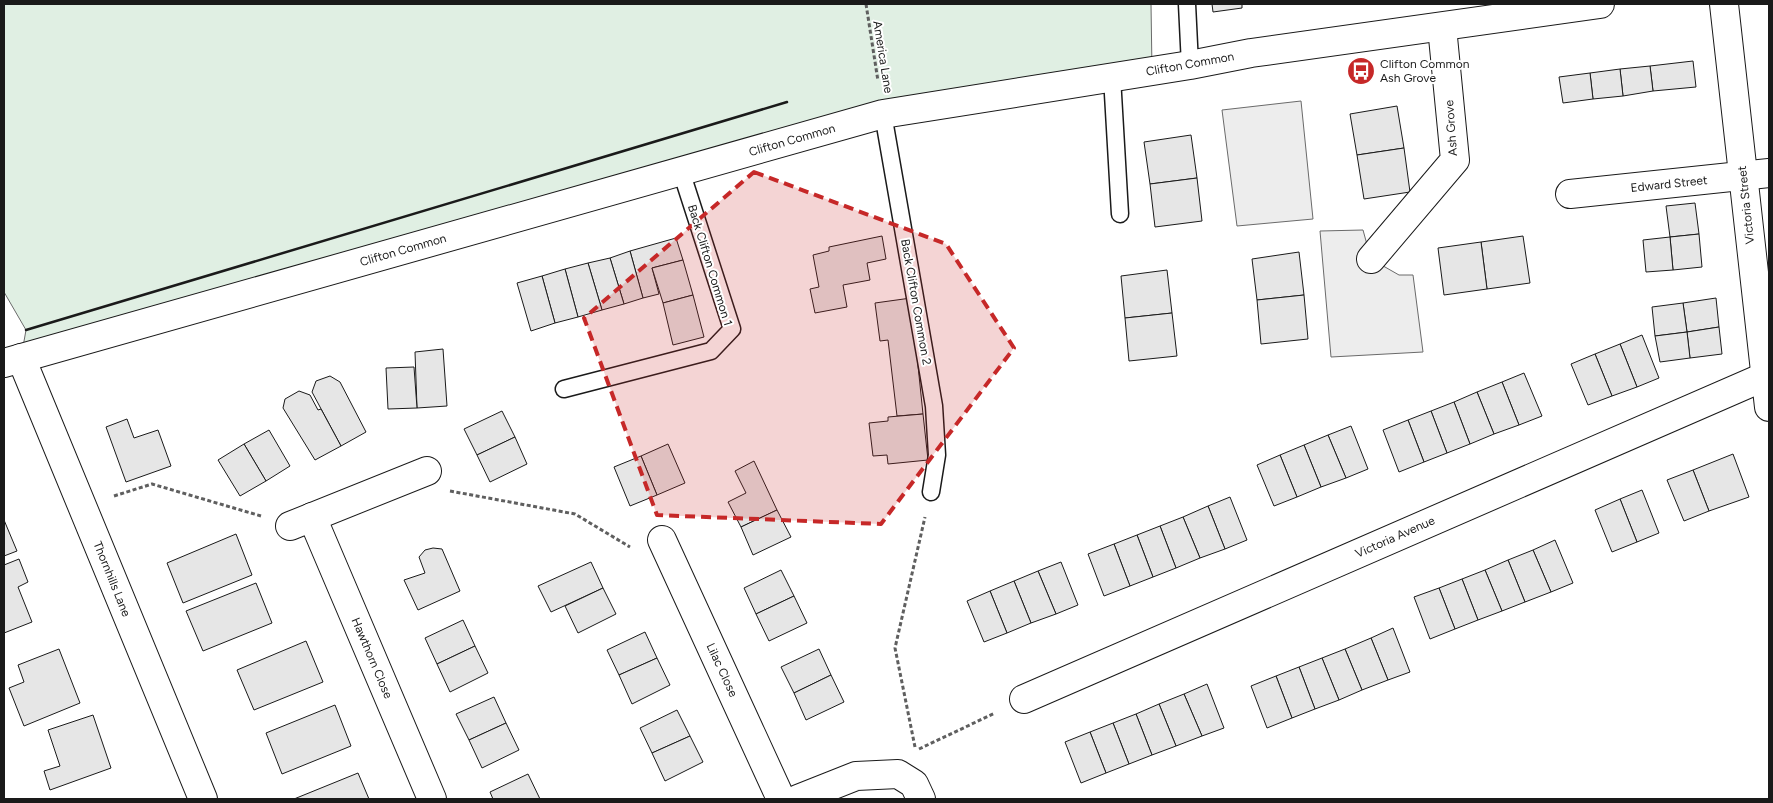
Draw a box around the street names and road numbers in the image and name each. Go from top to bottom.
street label: America Lane [870,20,896,95]
street label: Clifton Common [1145,49,1235,79]
street label: Ash Grove [1442,99,1460,156]
street label: Clifton Common [747,121,837,159]
street label: Victoria Street [1735,165,1757,245]
street label: Edward Street [1630,173,1709,195]
street label: Back Clifton Common 1 [685,203,735,327]
street label: Clifton Common [358,231,448,269]
street label: Back Clifton Common 2 [898,238,934,366]
street label: Victoria Avenue [1353,513,1437,561]
street label: Thornhills Lane [91,539,134,619]
street label: Hawthorn Close [349,615,396,701]
street label: Lilac Close [703,641,741,699]

